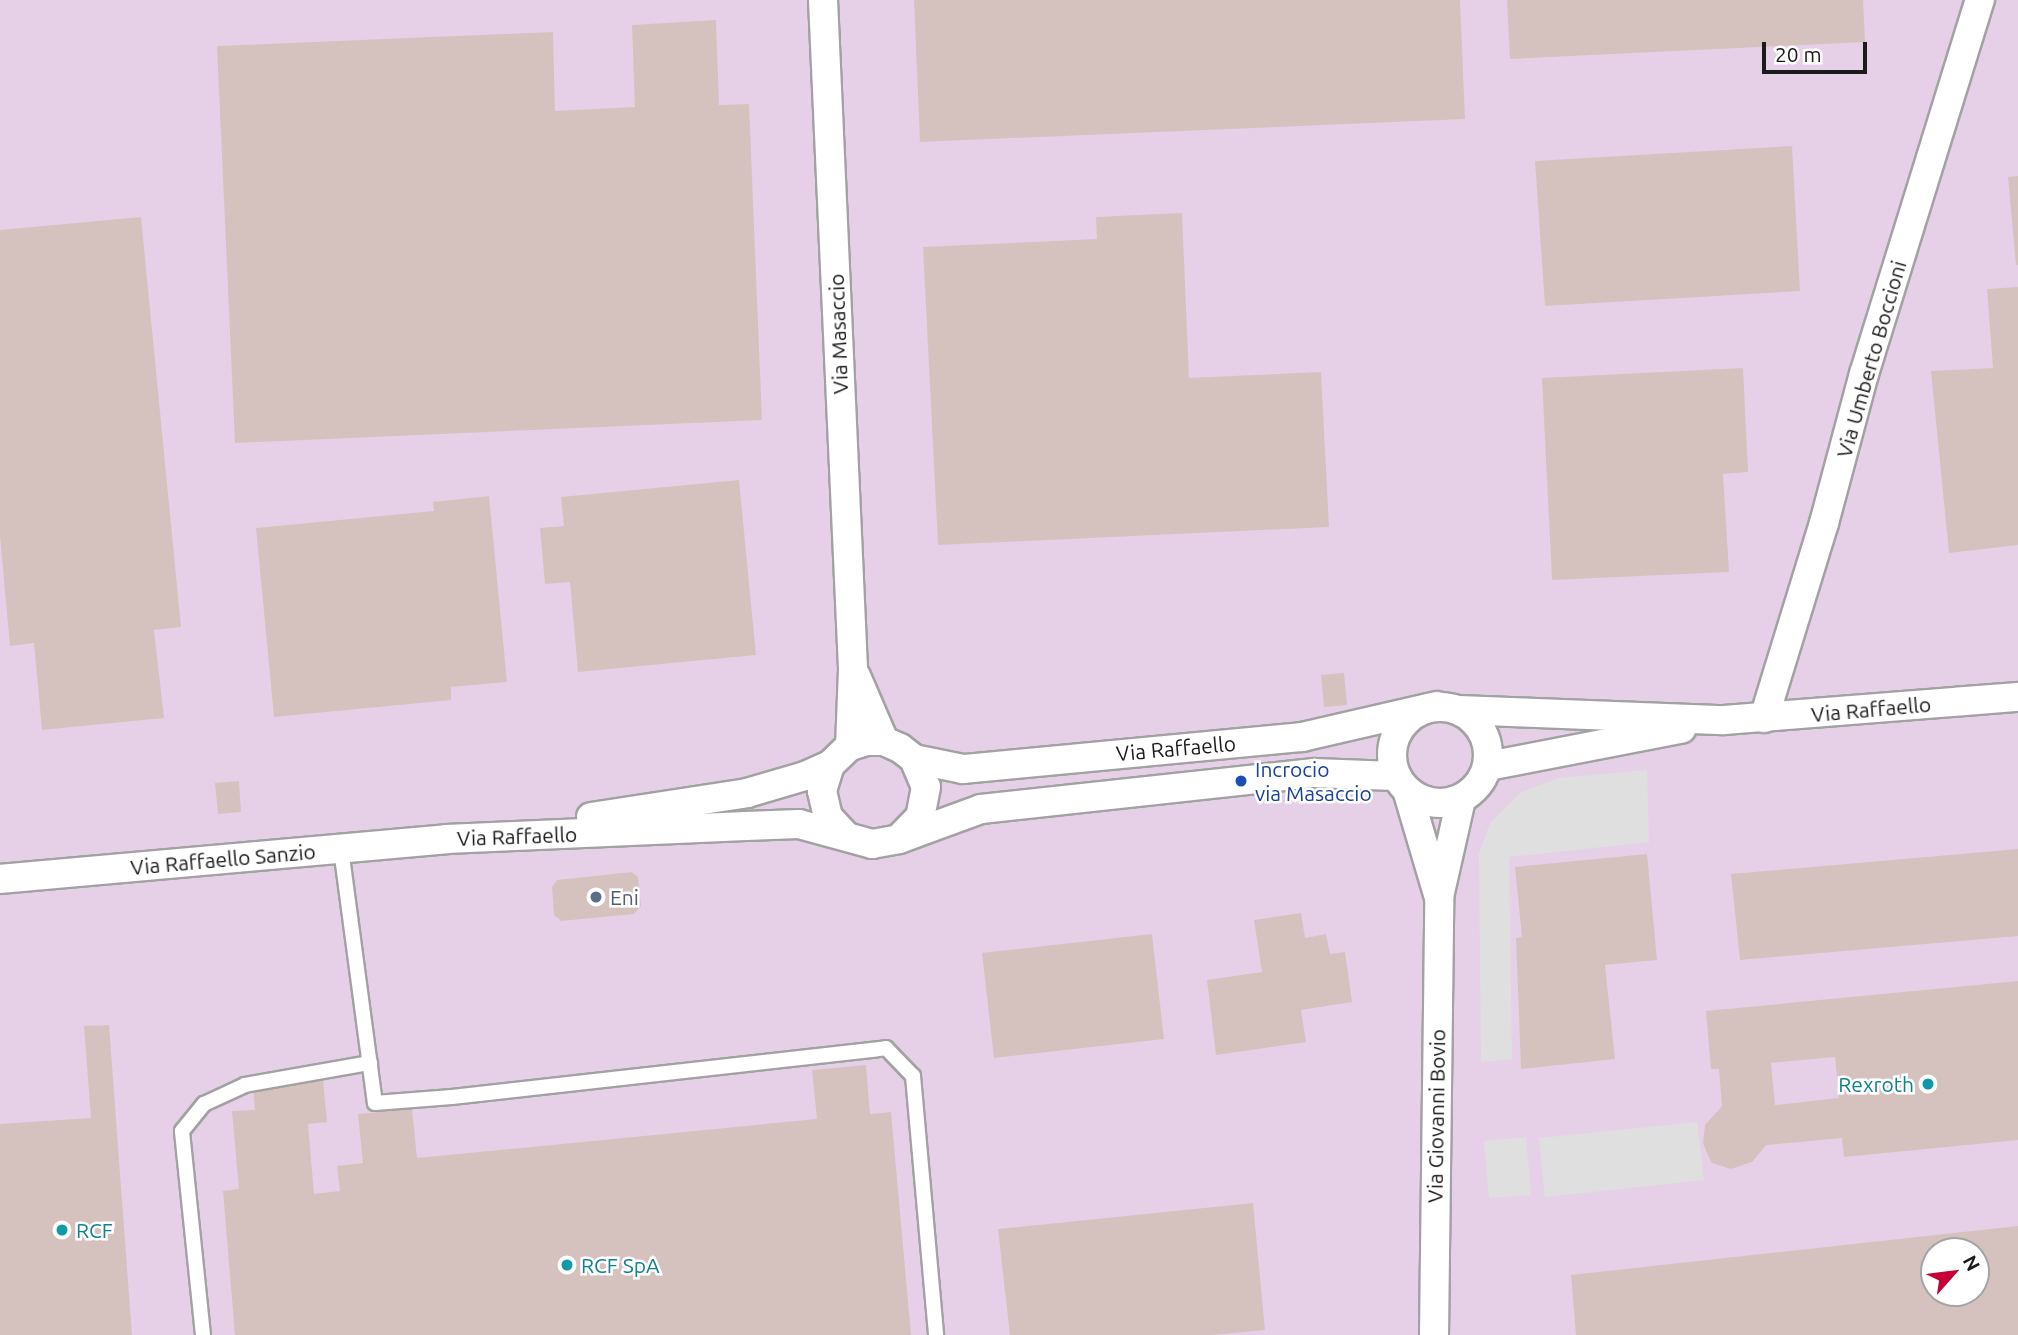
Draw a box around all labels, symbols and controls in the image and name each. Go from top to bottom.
scale bar [1766,28,1871,72]
text: 20 m [1775,42,1822,66]
street label: Via Umberto Boccioni [1831,258,1911,460]
street label: Via Masaccio [823,273,853,395]
street label: Via Raffaello [1810,691,1932,727]
street label: Via Raffaello [1115,730,1237,766]
place label: Incrocio via Masaccio [1255,756,1372,806]
marker: Incrocio via Masaccio [1233,773,1249,789]
street label: Via Raffaello [456,821,578,851]
street label: Via Raffaello Sanzio [129,838,317,880]
place label: Eni [610,884,639,910]
marker: Eni [588,889,604,905]
street label: Via Giovanni Bovio [1422,1029,1450,1203]
place label: Rexroth [1838,1071,1914,1097]
marker: Rexroth [1920,1076,1936,1092]
place label: RCF [76,1217,113,1243]
marker: RCF [54,1222,70,1238]
north arrow [1920,1237,1990,1307]
place label: RCF SpA [581,1252,660,1278]
text: N [1959,1252,1985,1275]
marker: RCF SpA [559,1257,575,1273]

